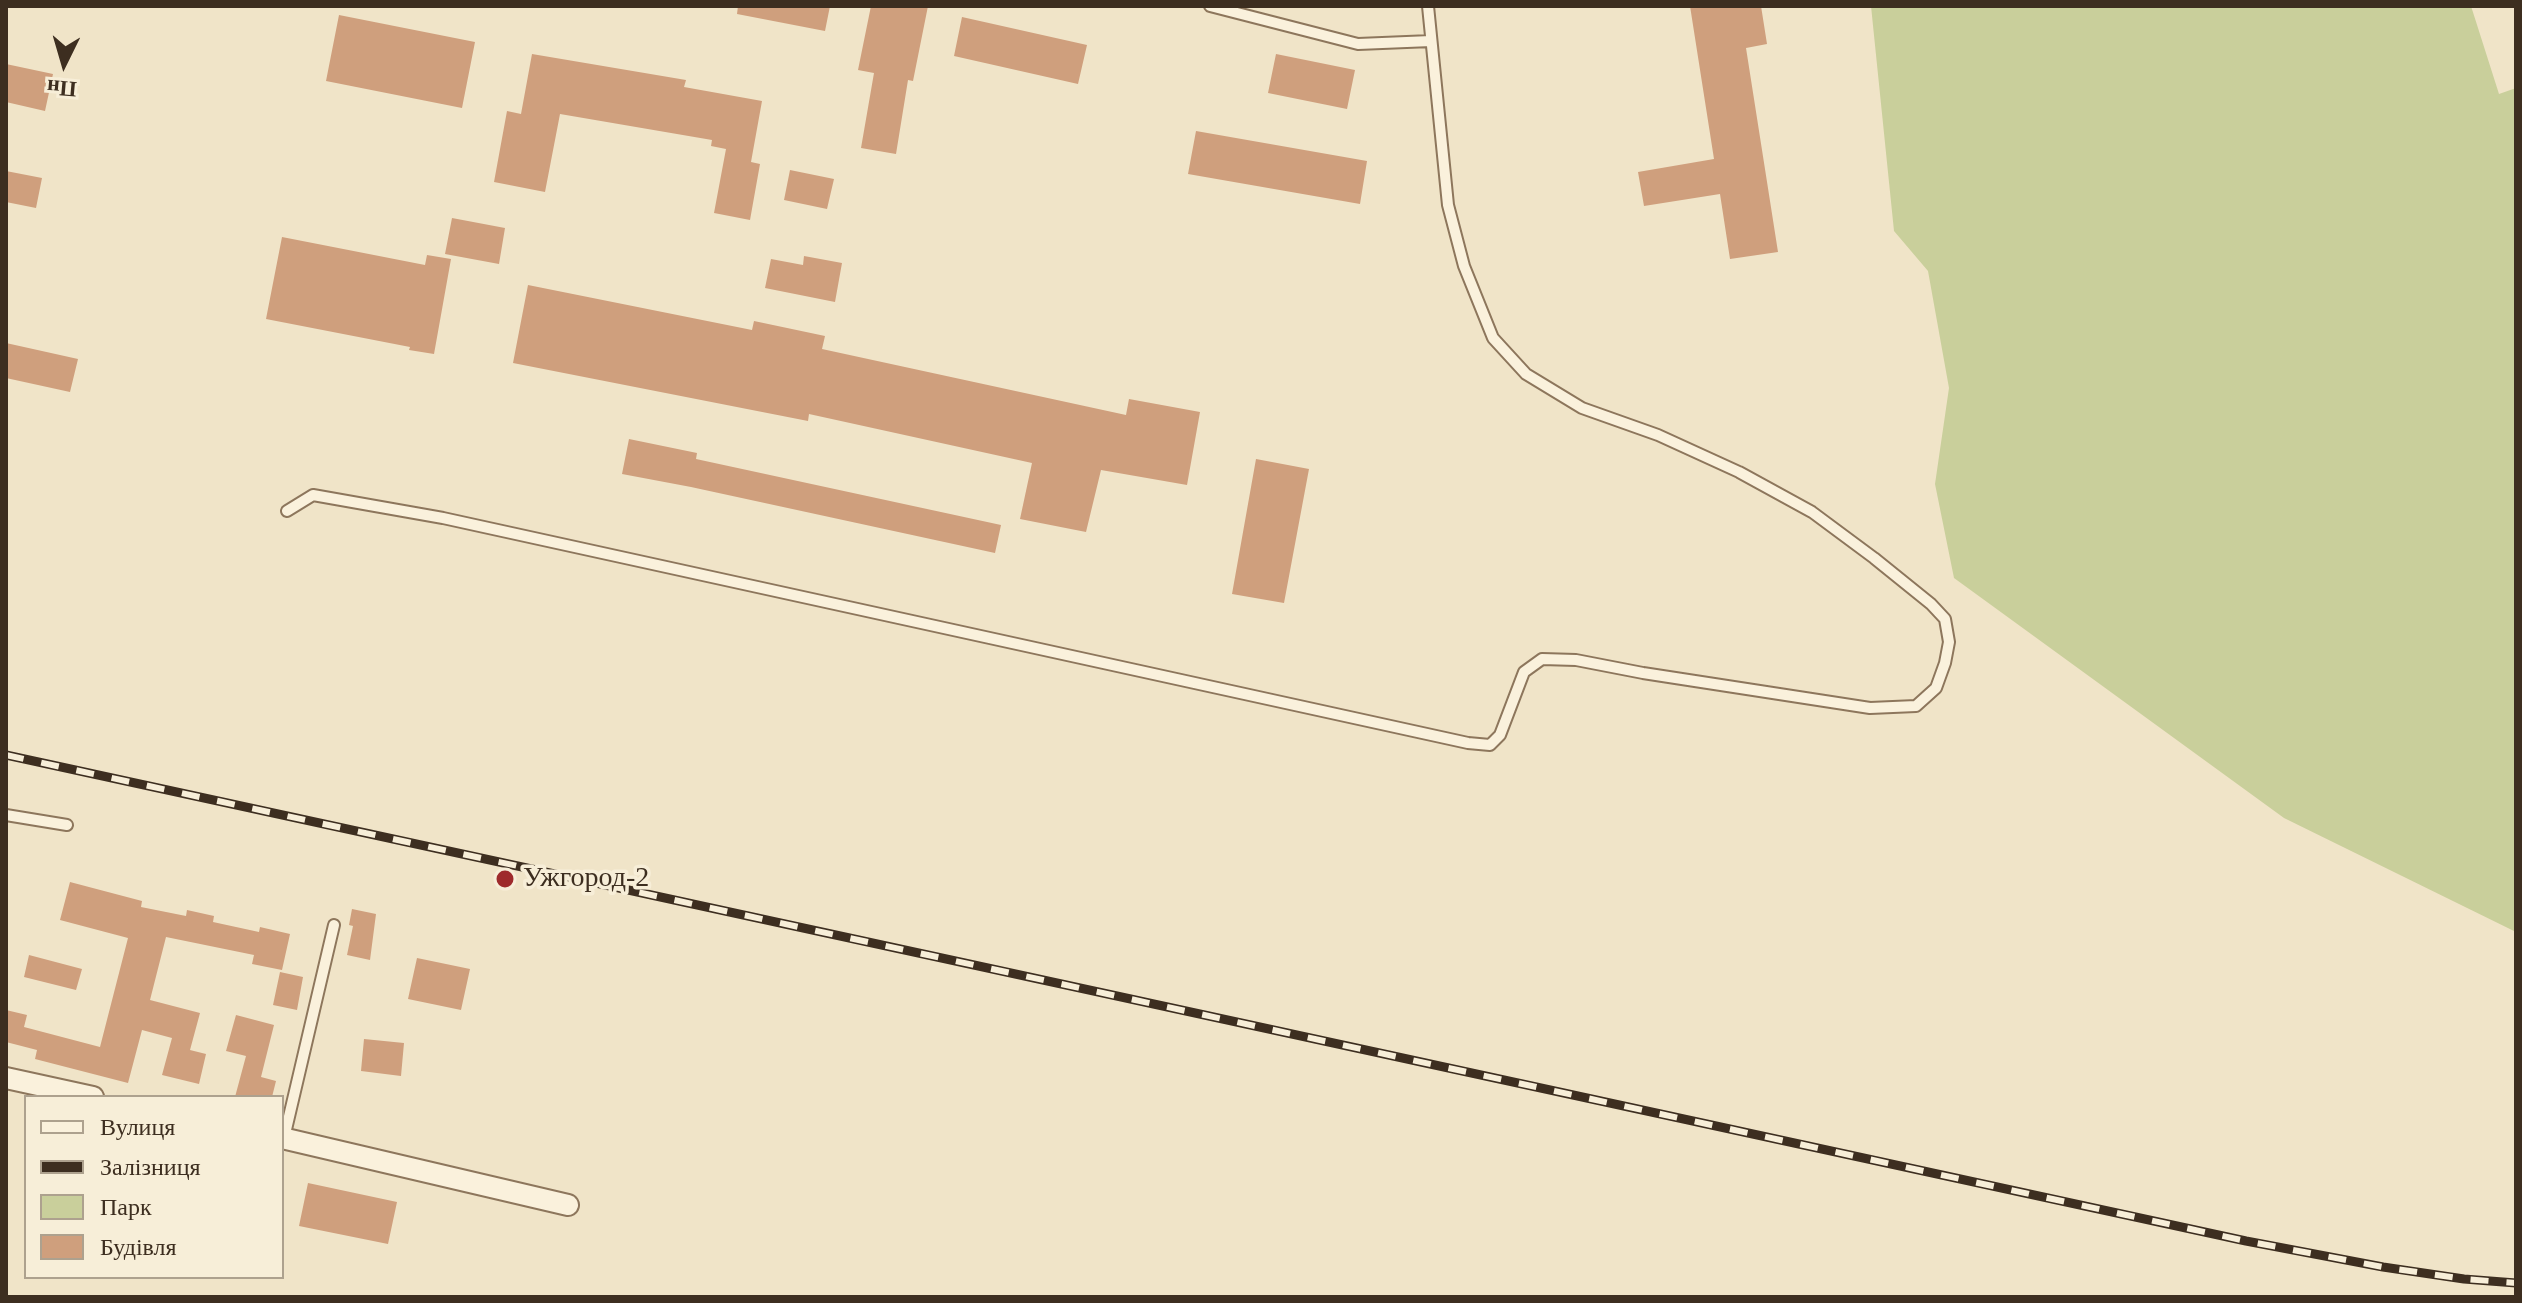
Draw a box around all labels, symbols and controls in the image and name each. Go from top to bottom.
north arrow [24,24,104,104]
text: Пн [46,75,78,102]
place label: Ужгород-2 [523,862,649,896]
marker: Ужгород-2 [494,868,516,890]
legend [24,1095,284,1279]
text: Вулиця [100,1114,175,1140]
text: Залізниця [100,1154,201,1180]
text: Парк [100,1194,152,1220]
text: Будівля [100,1234,177,1260]

